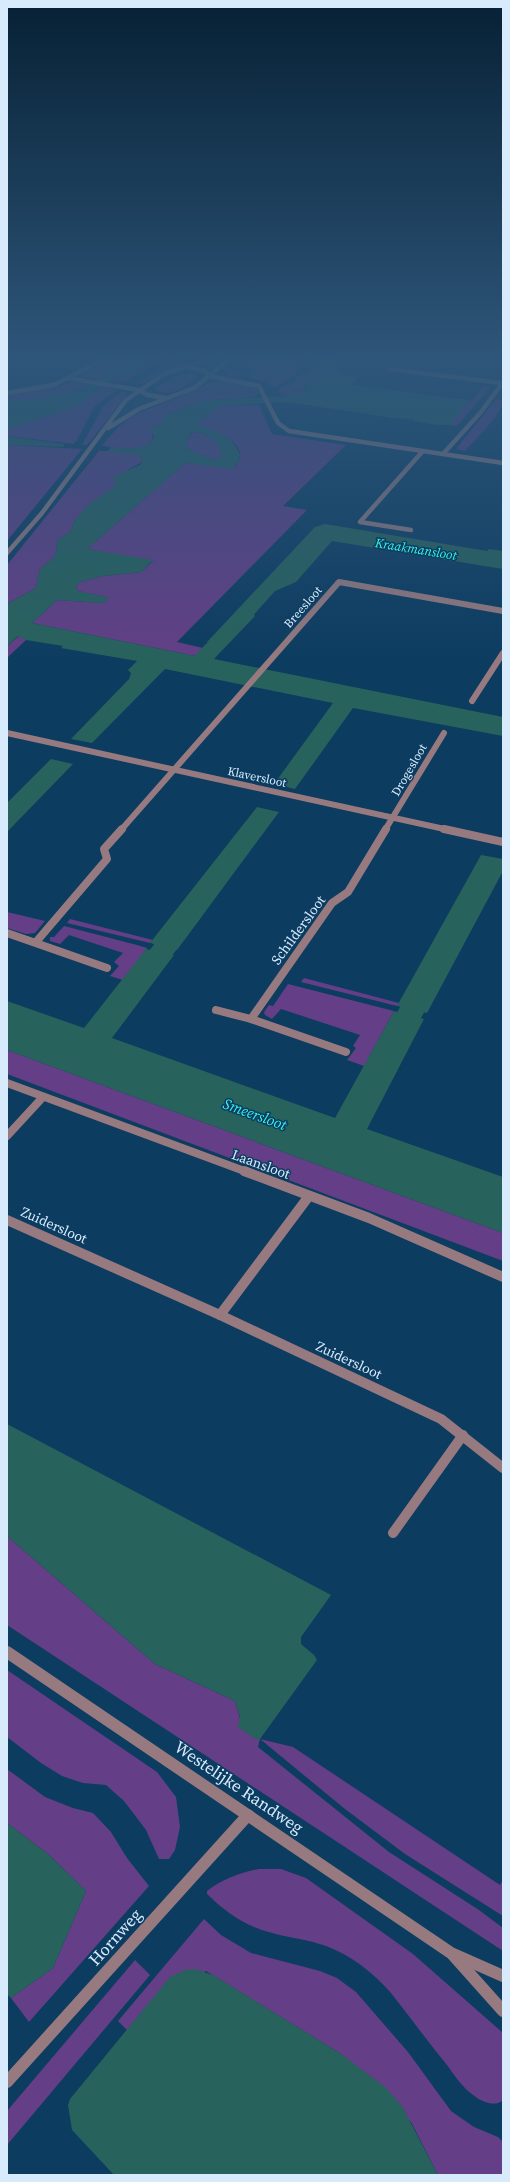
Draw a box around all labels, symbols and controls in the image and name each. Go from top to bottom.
water label: Kraakmansloot [373,534,459,564]
street label: Breesloot [280,583,326,631]
street label: Drogesloot [388,741,430,799]
street label: Klaversloot [226,763,288,791]
street label: Schildersloot [266,891,330,969]
water label: Smeersloot [220,1093,291,1136]
street label: Laansloot [229,1144,293,1184]
street label: Zuidersloot [18,1201,91,1249]
street label: Zuidersloot [313,1336,386,1384]
street label: Westelijke Randweg [170,1735,309,1839]
street label: Hornweg [83,1903,147,1971]

